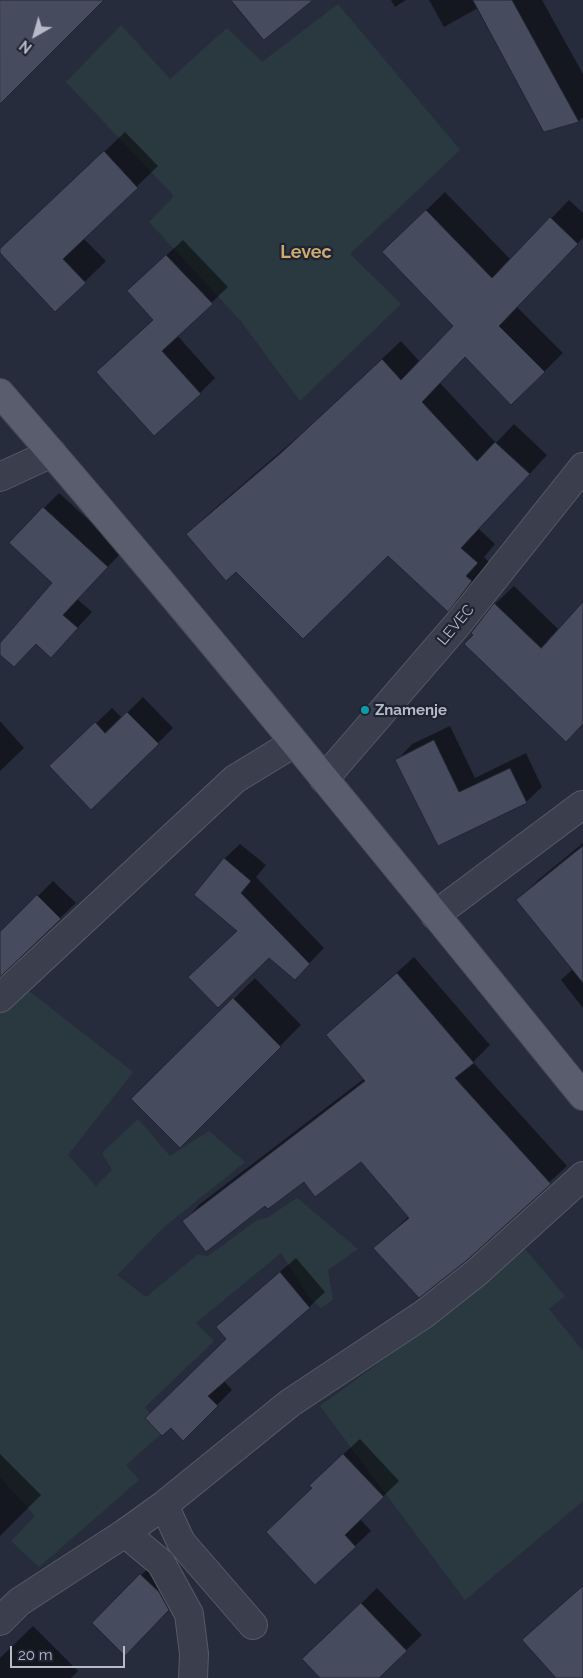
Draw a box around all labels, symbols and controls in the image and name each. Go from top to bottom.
north arrow [10,10,60,60]
text: N [17,37,35,56]
district label: Levec [280,242,332,264]
street label: LEVEC [434,601,478,649]
place label: Znamenje [375,701,447,719]
marker: Znamenje [359,704,371,716]
scale bar [12,1636,128,1668]
text: 20 m [18,1646,53,1664]

